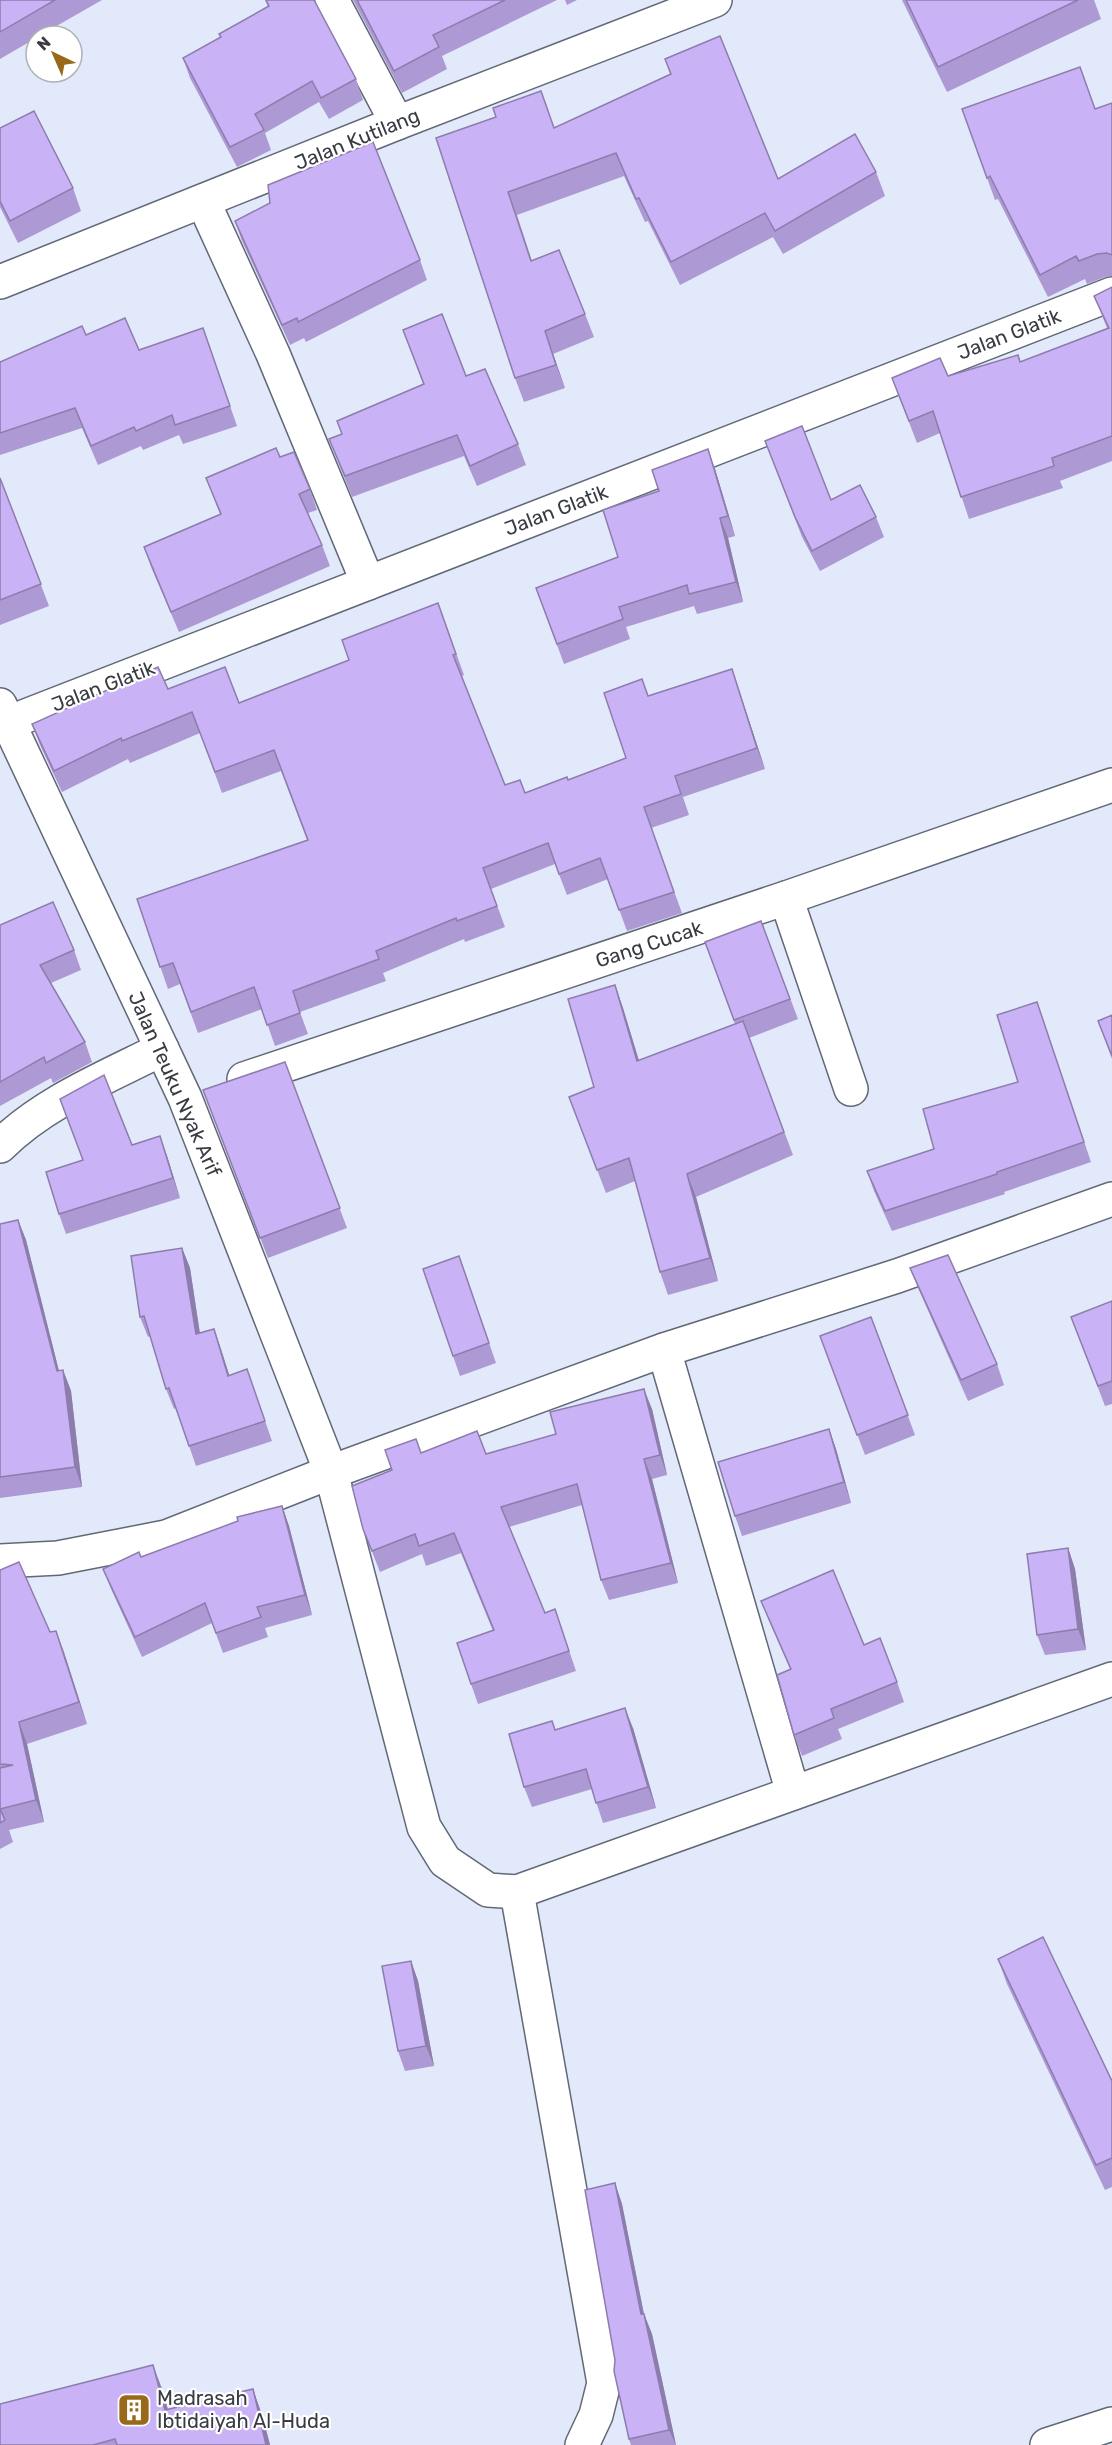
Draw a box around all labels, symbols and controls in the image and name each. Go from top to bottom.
north arrow [24,24,84,84]
text: N [33,33,55,54]
street label: Jalan Kutilang [291,103,423,175]
street label: Jalan Glatik [954,303,1065,365]
street label: Jalan Glatik [501,479,612,541]
street label: Jalan Glatik [48,655,159,717]
street label: Gang Cucak [592,915,706,973]
street label: Jalan Teuku Nyak Arif [123,988,227,1180]
place label: Madrasah Ibtidaiyah Al-Huda [157,2386,330,2433]
building icon: Madrasah Ibtidaiyah Al-Huda [116,2392,152,2428]

